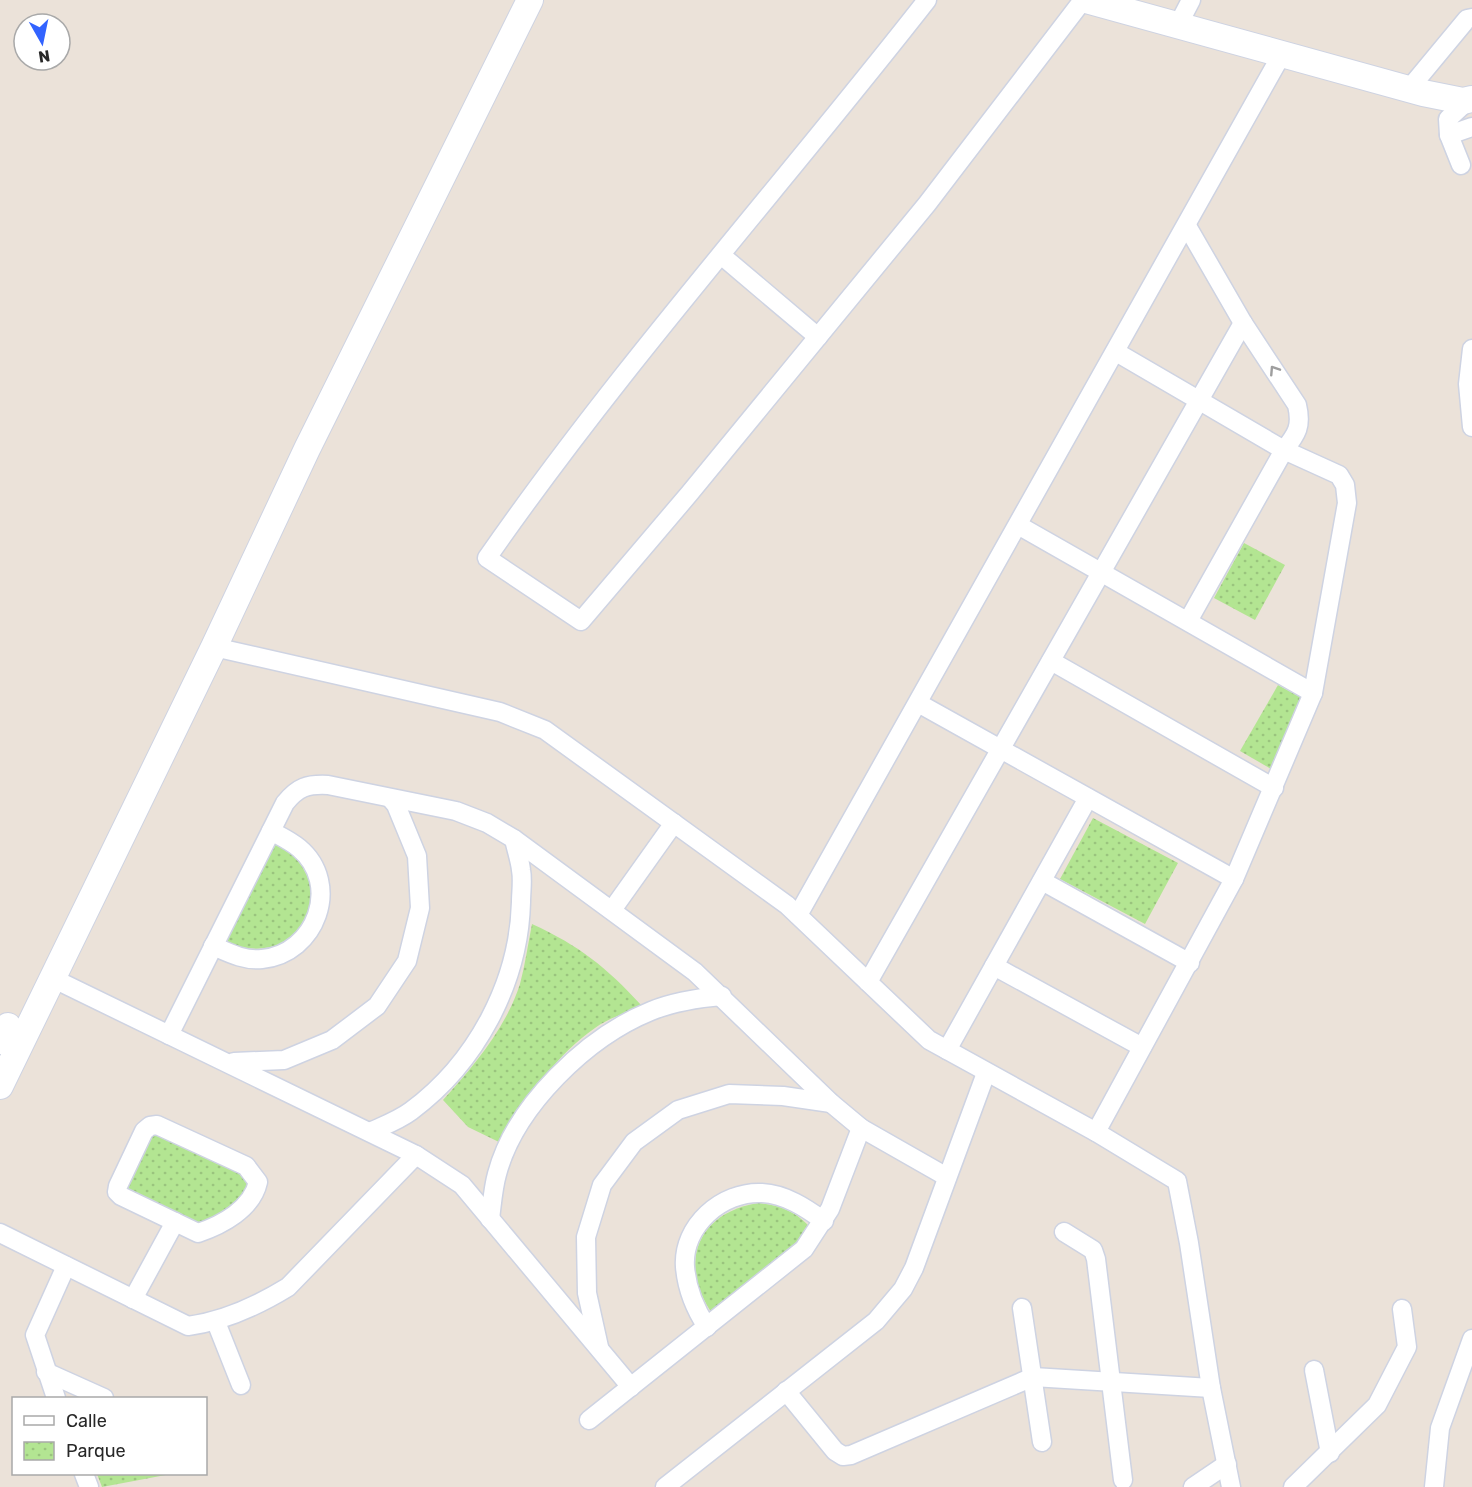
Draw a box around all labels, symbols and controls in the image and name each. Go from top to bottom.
north arrow [12,12,72,72]
text: N [37,46,51,67]
one-way arrow [1271,366,1282,377]
legend [12,1397,207,1475]
text: Calle [66,1410,107,1432]
text: Parque [66,1440,126,1462]

